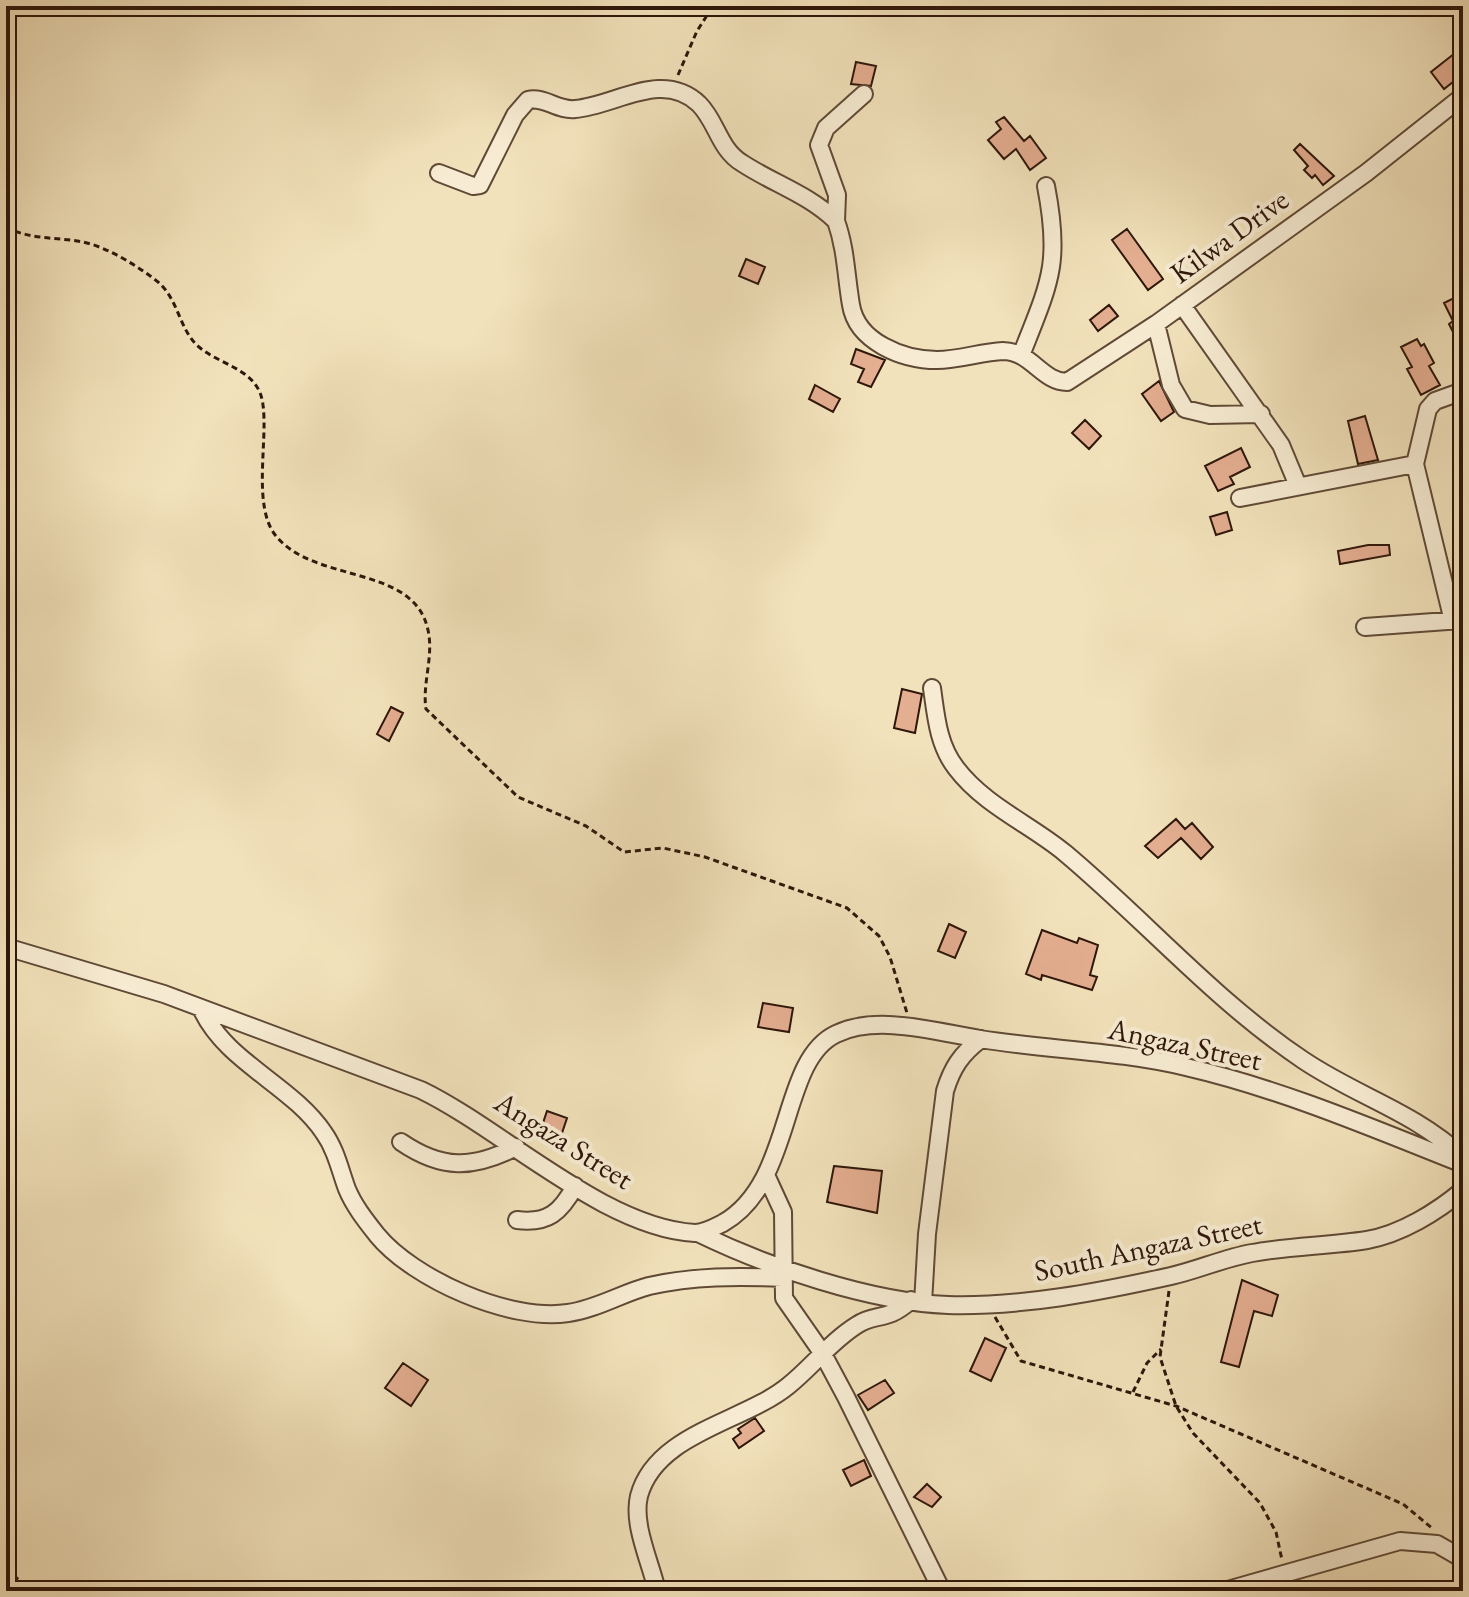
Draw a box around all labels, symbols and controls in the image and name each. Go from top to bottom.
street label: Kilwa Drive [1162,180,1296,292]
street label: Angaza Street [1104,1008,1266,1079]
street label: Angaza Street [487,1082,641,1198]
street label: South Angaza Street [1031,1204,1266,1290]

